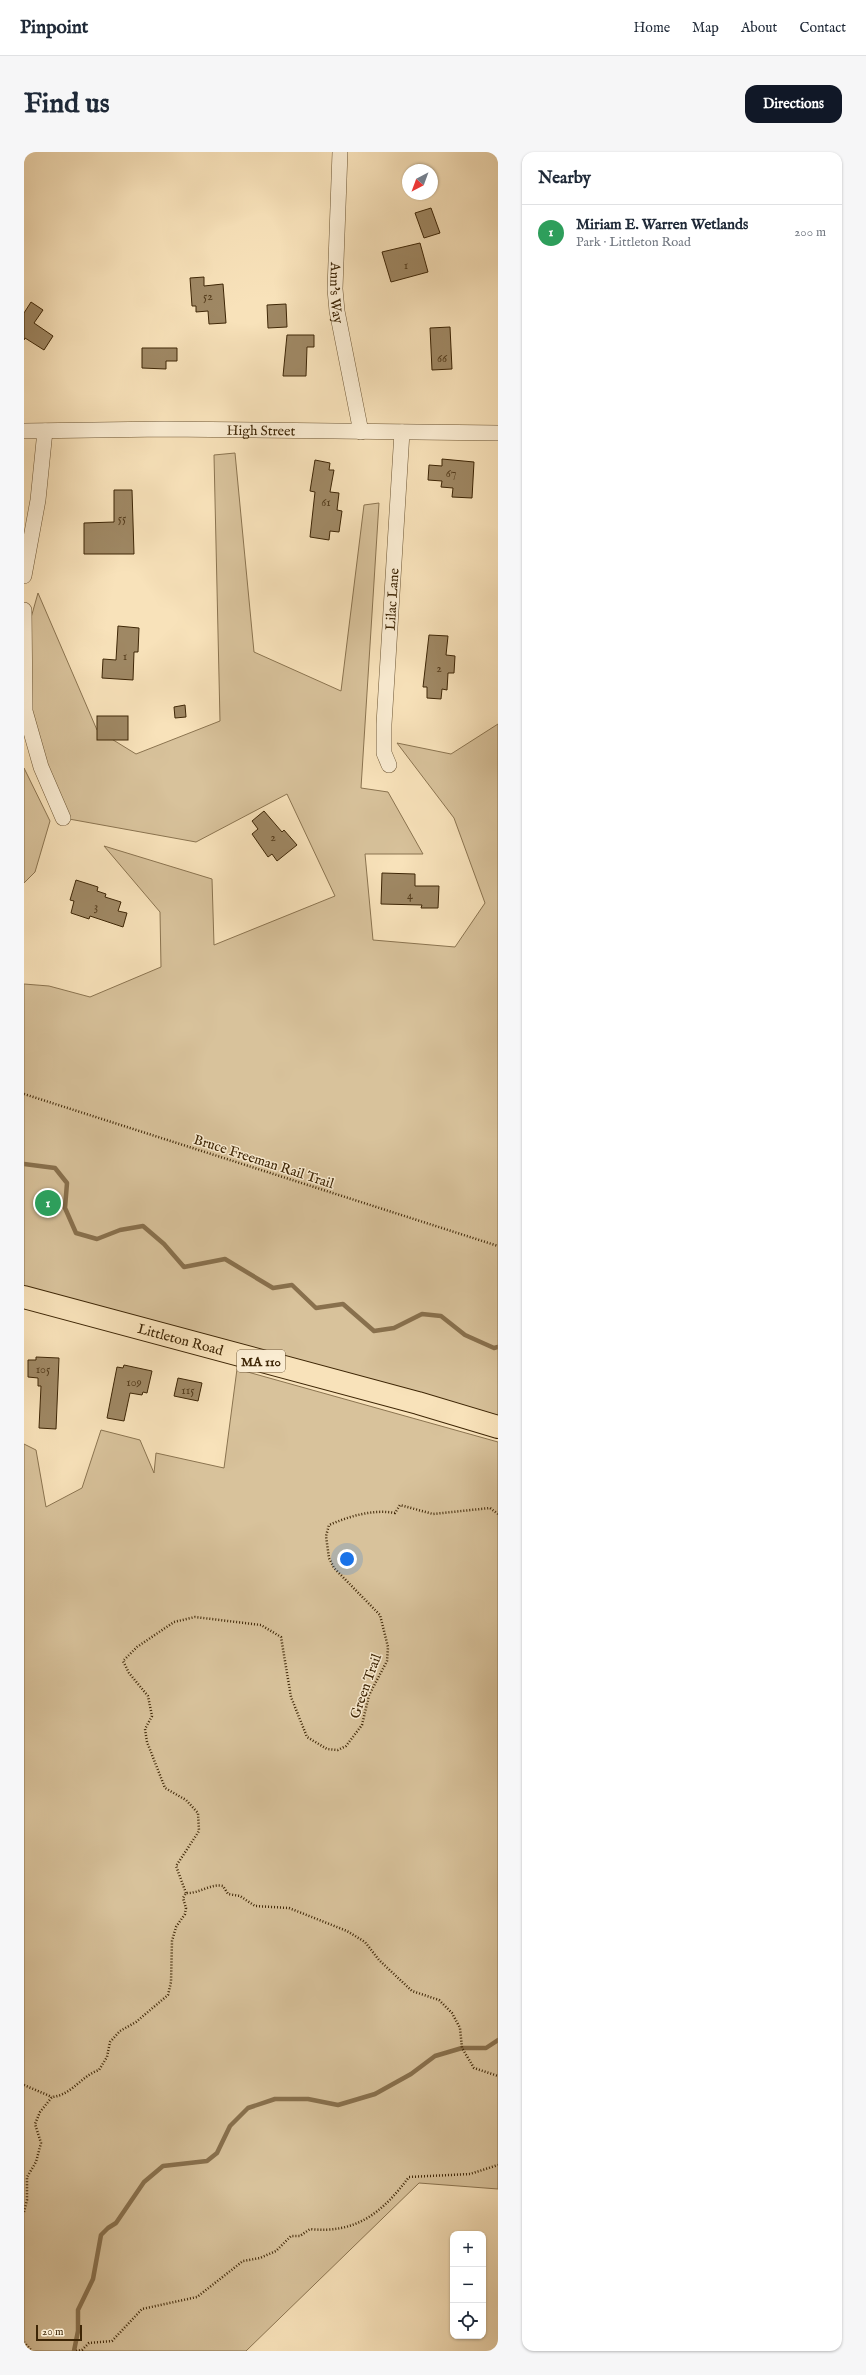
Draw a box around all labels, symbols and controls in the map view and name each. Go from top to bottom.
text: Pinpoint [20,16,88,40]
text: Home [634,19,670,37]
text: Map [692,19,719,37]
text: About [741,19,777,37]
text: Contact [799,19,846,37]
button: Directions [745,85,842,123]
text: Find us [24,87,110,122]
north arrow [402,164,438,200]
text: Nearby [538,168,591,189]
text: Miriam E. Warren Wetlands [576,215,748,234]
text: 1 [549,224,553,241]
text: 200 m [794,224,826,241]
text: Park · Littleton Road [576,234,691,251]
house number: 1 [404,258,408,273]
street label: Ann's Way [325,261,347,325]
house number: 52 [203,289,213,304]
house number: 66 [437,351,448,366]
street label: High Street [226,422,296,441]
house number: 67 [446,466,456,481]
house number: 61 [321,495,331,510]
house number: 55 [118,511,127,526]
street label: Lilac Lane [382,567,404,631]
house number: 1 [123,649,127,664]
house number: 2 [436,661,442,676]
house number: 2 [270,830,276,845]
house number: 4 [407,888,413,903]
house number: 3 [94,899,98,914]
street label: Bruce Freeman Rail Trail [191,1131,336,1193]
pin: 1 [35,1188,61,1218]
street label: Littleton Road [135,1320,226,1360]
road number: MA 110 [237,1350,285,1372]
house number: 105 [36,1362,51,1377]
house number: 109 [126,1375,142,1390]
house number: 115 [181,1383,195,1398]
your location [337,1549,357,1569]
street label: Green Trail [346,1651,386,1721]
map controls [450,2231,486,2339]
button: + [450,2231,486,2267]
button: − [450,2267,486,2303]
button: locate [450,2303,486,2339]
scale bar [36,2323,82,2342]
text: 20 m [42,2325,63,2339]

